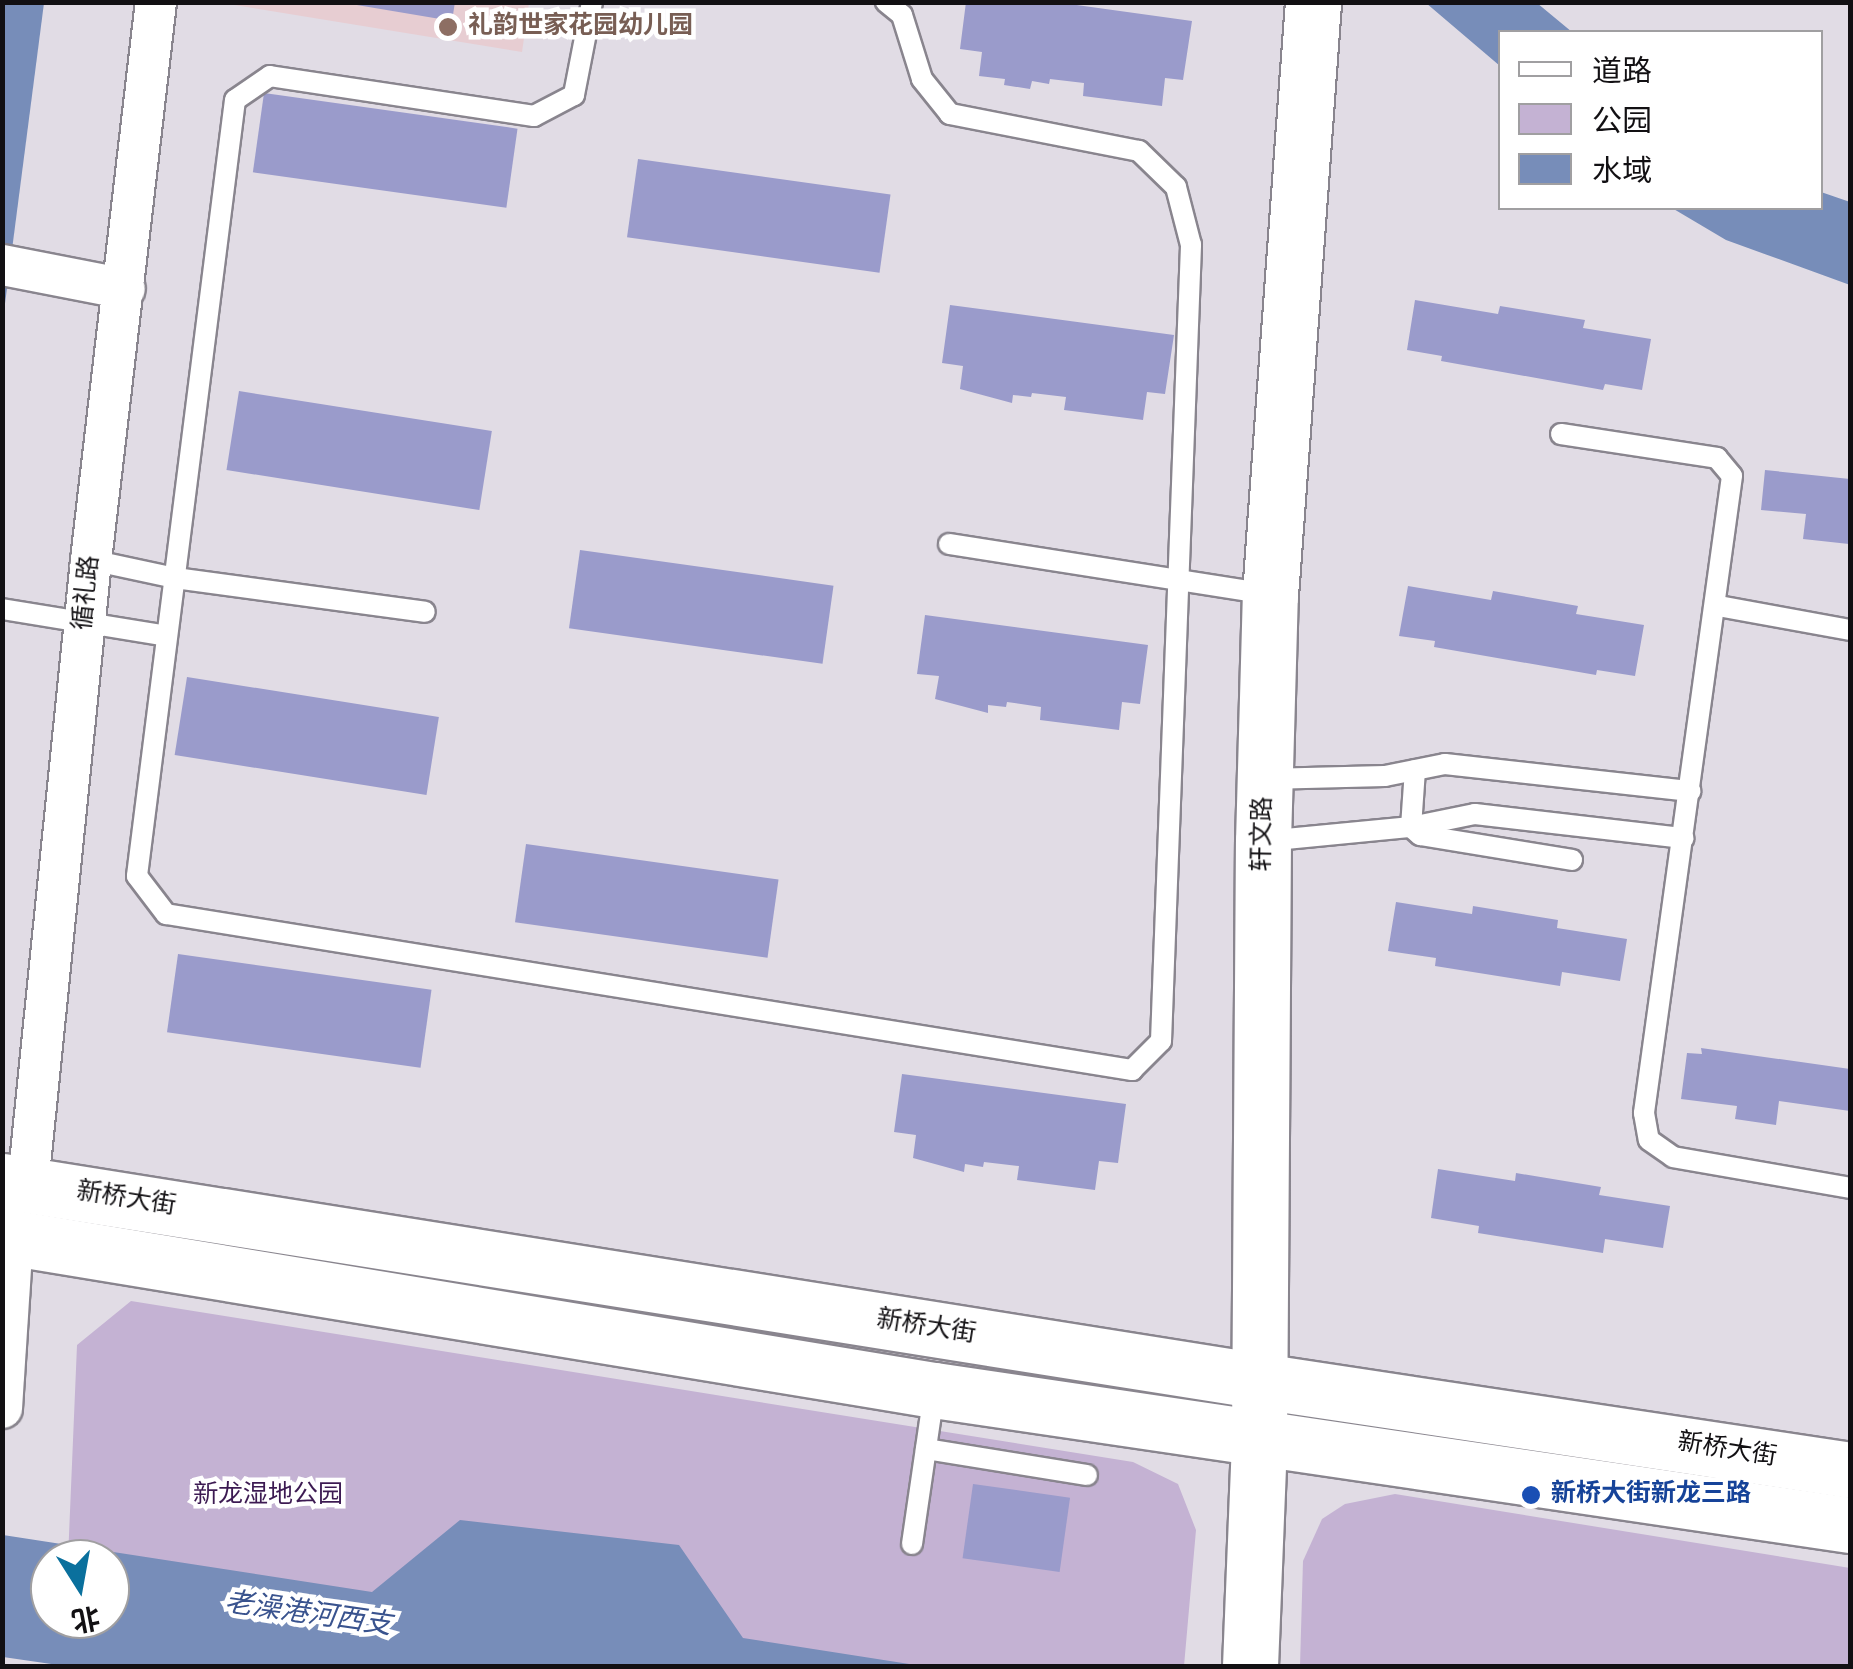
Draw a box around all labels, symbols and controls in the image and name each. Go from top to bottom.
place label: 礼韵世家花园幼儿园 [468,12,693,42]
marker: 礼韵世家花园幼儿园 [437,16,459,38]
legend [1498,30,1823,210]
text: 道路 [1592,55,1652,92]
text: 公园 [1592,105,1652,142]
text: 水域 [1592,155,1652,192]
street label: 循礼路 [69,554,107,632]
street label: 轩文路 [1248,796,1280,872]
street label: 新桥大街 [74,1177,178,1223]
street label: 新桥大街 [874,1305,978,1351]
street label: 新桥大街 [1675,1428,1779,1474]
place label: 新桥大街新龙三路 [1551,1480,1751,1510]
park label: 新龙湿地公园 [193,1481,343,1511]
marker: 新桥大街新龙三路 [1520,1484,1542,1506]
north arrow [30,1539,130,1639]
water label: 老澡港河西支 [222,1587,394,1643]
text: 北 [68,1596,103,1637]

